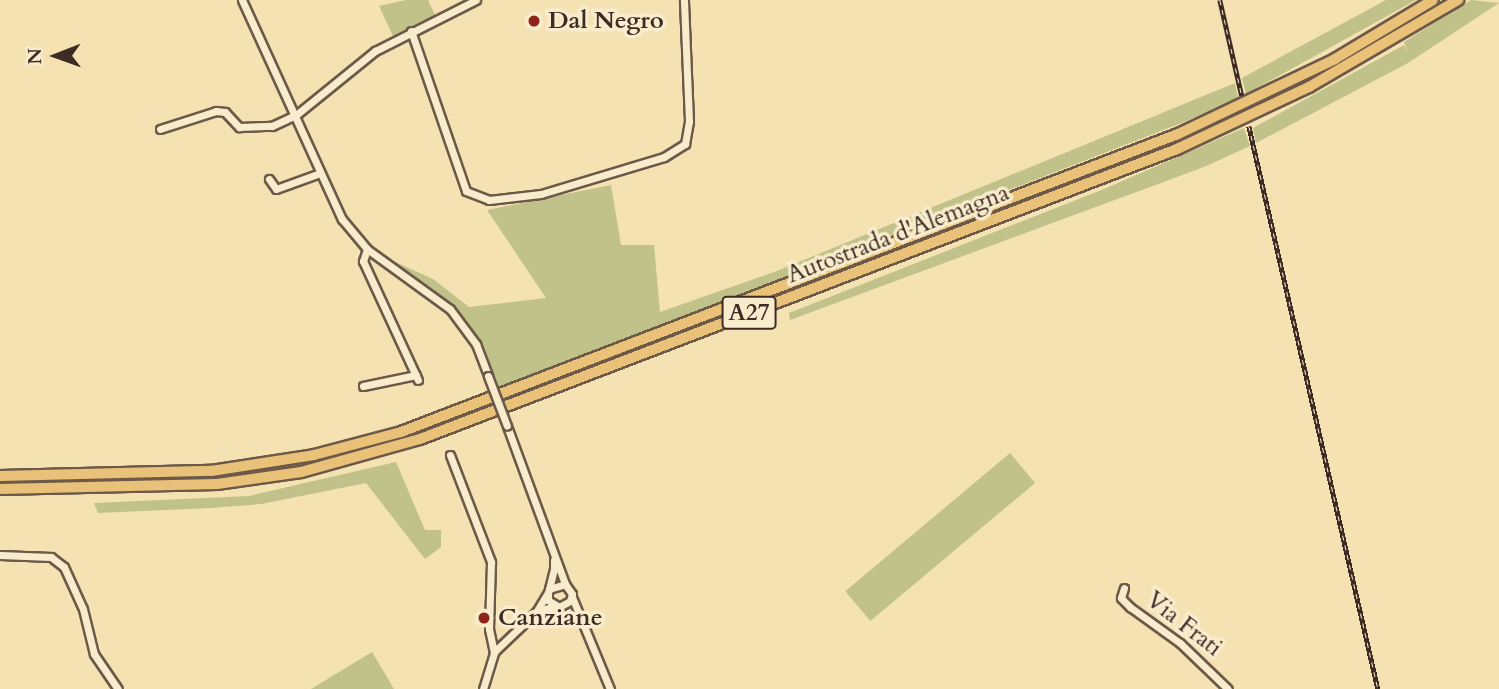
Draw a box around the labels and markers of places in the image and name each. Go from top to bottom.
place label: Dal Negro [548,7,664,35]
marker: Dal Negro [526,13,542,29]
place label: Canziane [498,604,603,632]
marker: Canziane [476,610,492,626]

